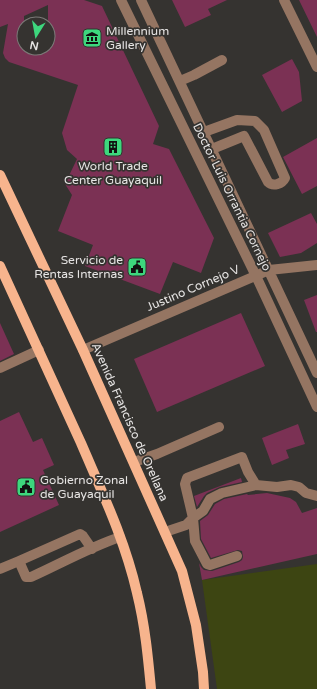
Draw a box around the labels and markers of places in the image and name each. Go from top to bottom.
place label: Millennium Gallery [106,24,169,52]
museum icon: Millennium Gallery [81,27,103,49]
building icon: World Trade Center Guayaquil [102,136,124,158]
place label: World Trade Center Guayaquil [64,159,162,187]
place label: Servicio de Rentas Internas [34,253,123,281]
public building icon: Servicio de Rentas Internas [126,256,148,278]
place label: Gobierno Zonal de Guayaquil [40,473,128,501]
public building icon: Gobierno Zonal de Guayaquil [15,476,37,498]

